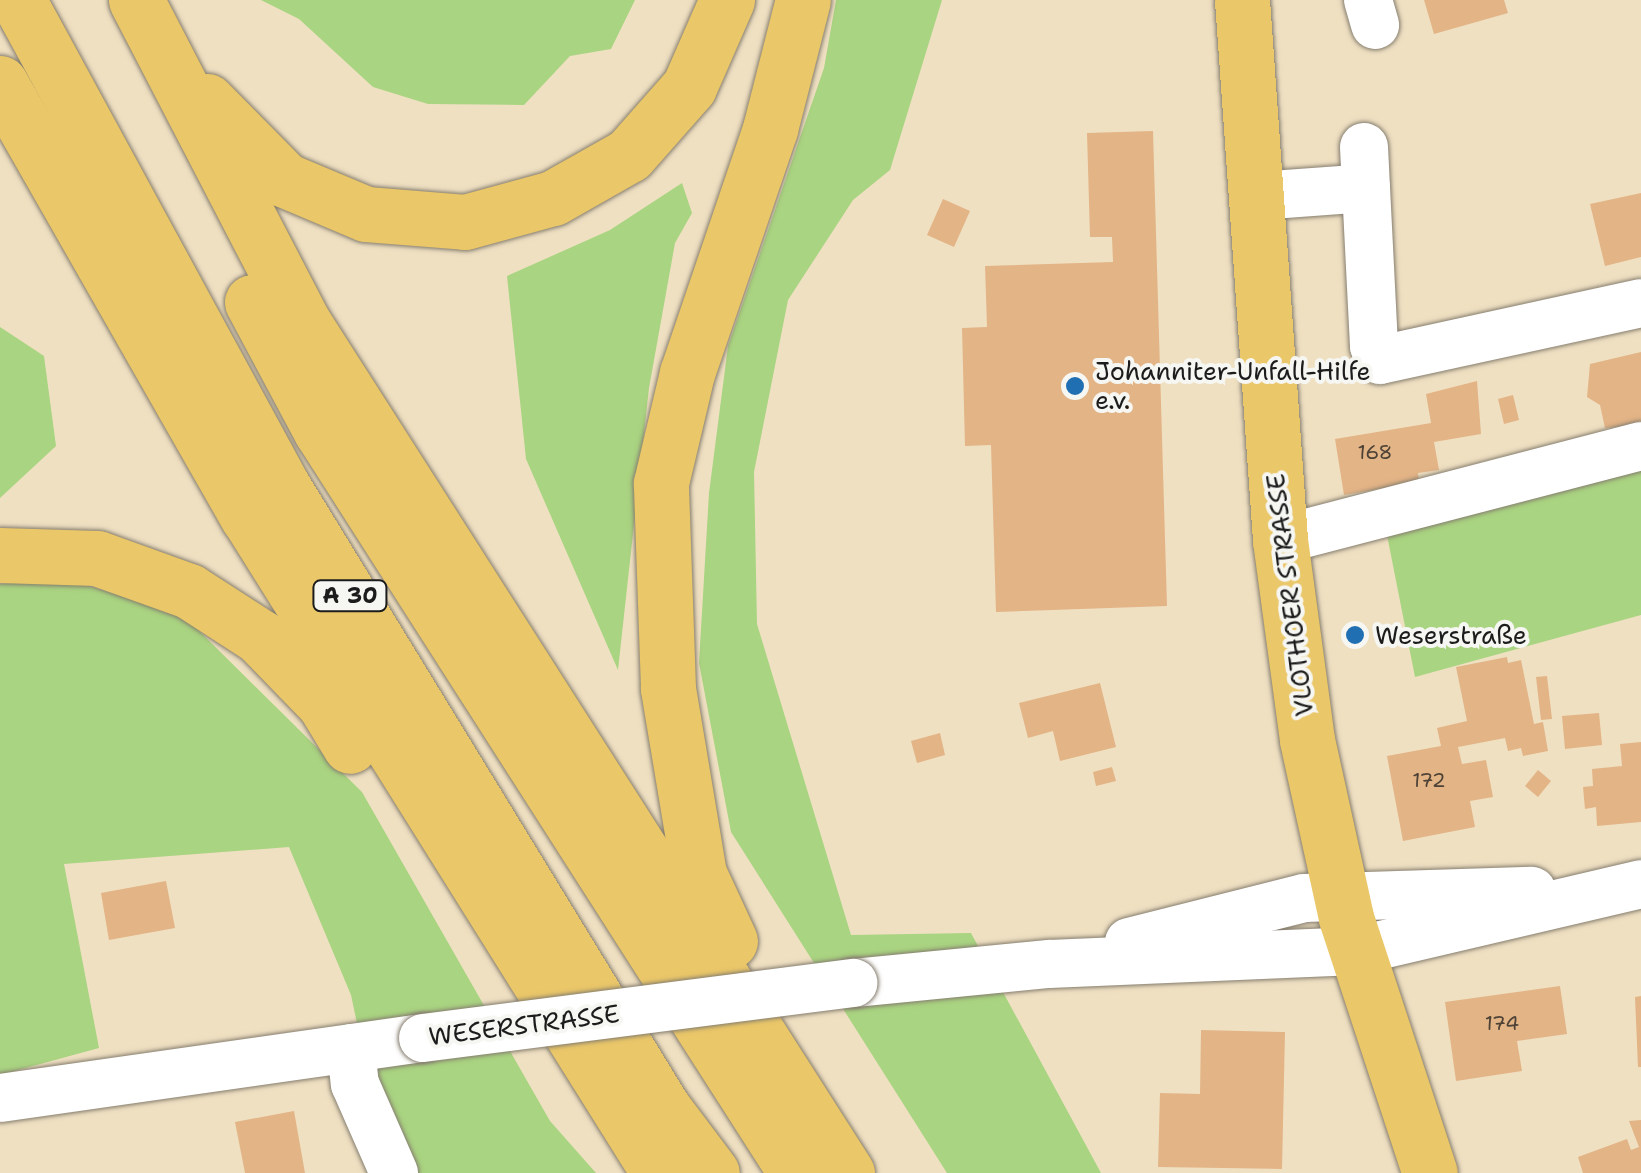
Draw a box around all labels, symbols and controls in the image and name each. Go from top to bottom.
place label: Johanniter-Unfall-Hilfe e.v. [1095,357,1371,416]
marker: Johanniter-Unfall-Hilfe e.v. [1064,375,1086,397]
house number: 168 [1358,440,1392,464]
street label: VLOTHOER STRASSE [1260,472,1320,718]
road number: A 30 [310,579,390,613]
place label: Weserstraße [1375,620,1527,650]
marker: Weserstraße [1344,624,1366,646]
house number: 172 [1412,768,1446,792]
street label: WESERSTRASSE [427,998,621,1052]
house number: 174 [1485,1011,1519,1035]

